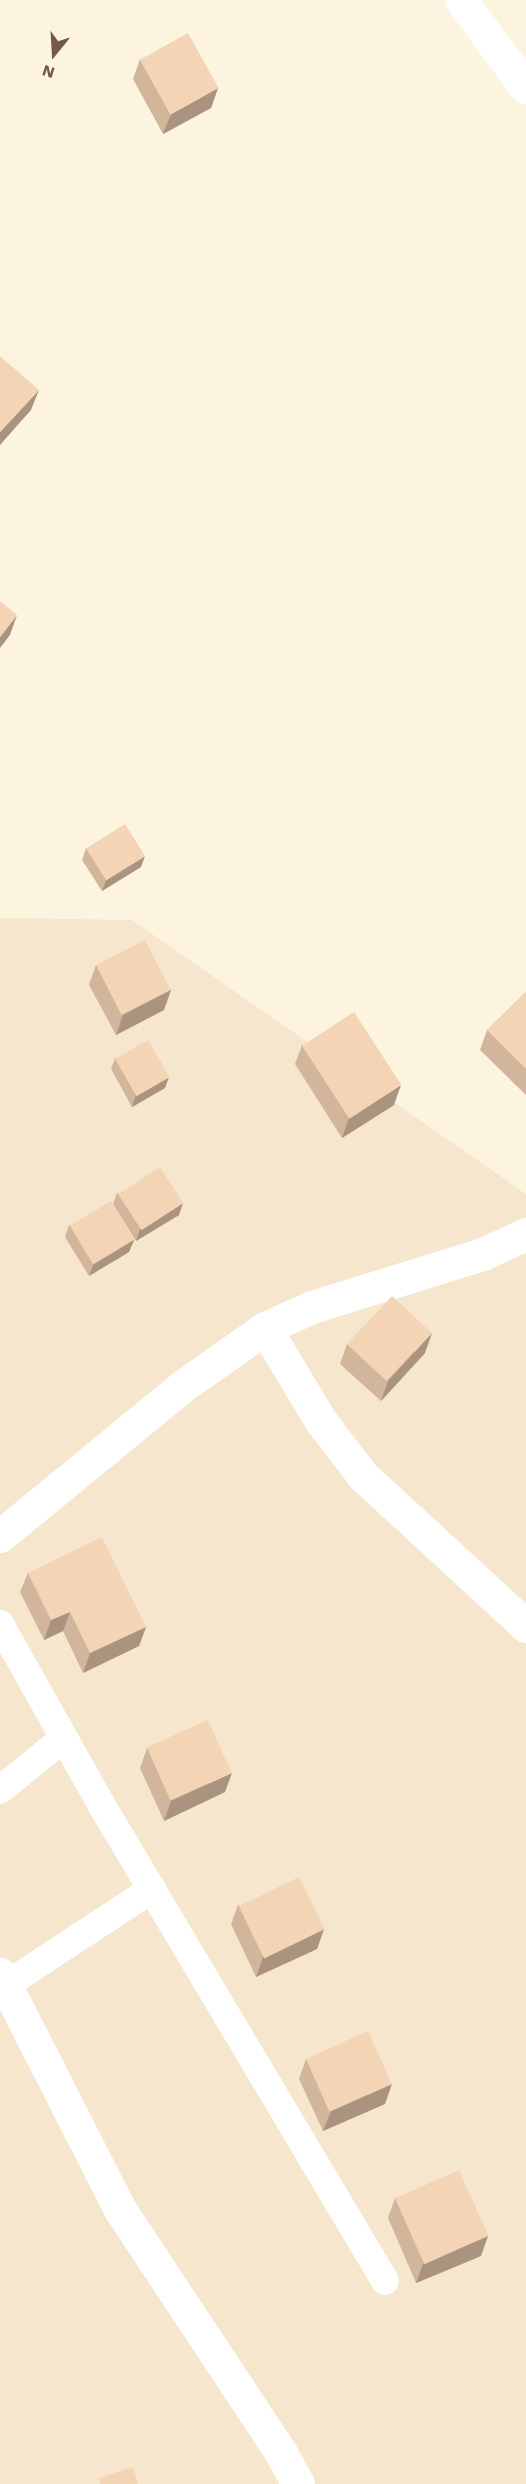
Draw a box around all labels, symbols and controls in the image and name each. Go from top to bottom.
north arrow [24,24,84,84]
text: N [40,61,57,82]

